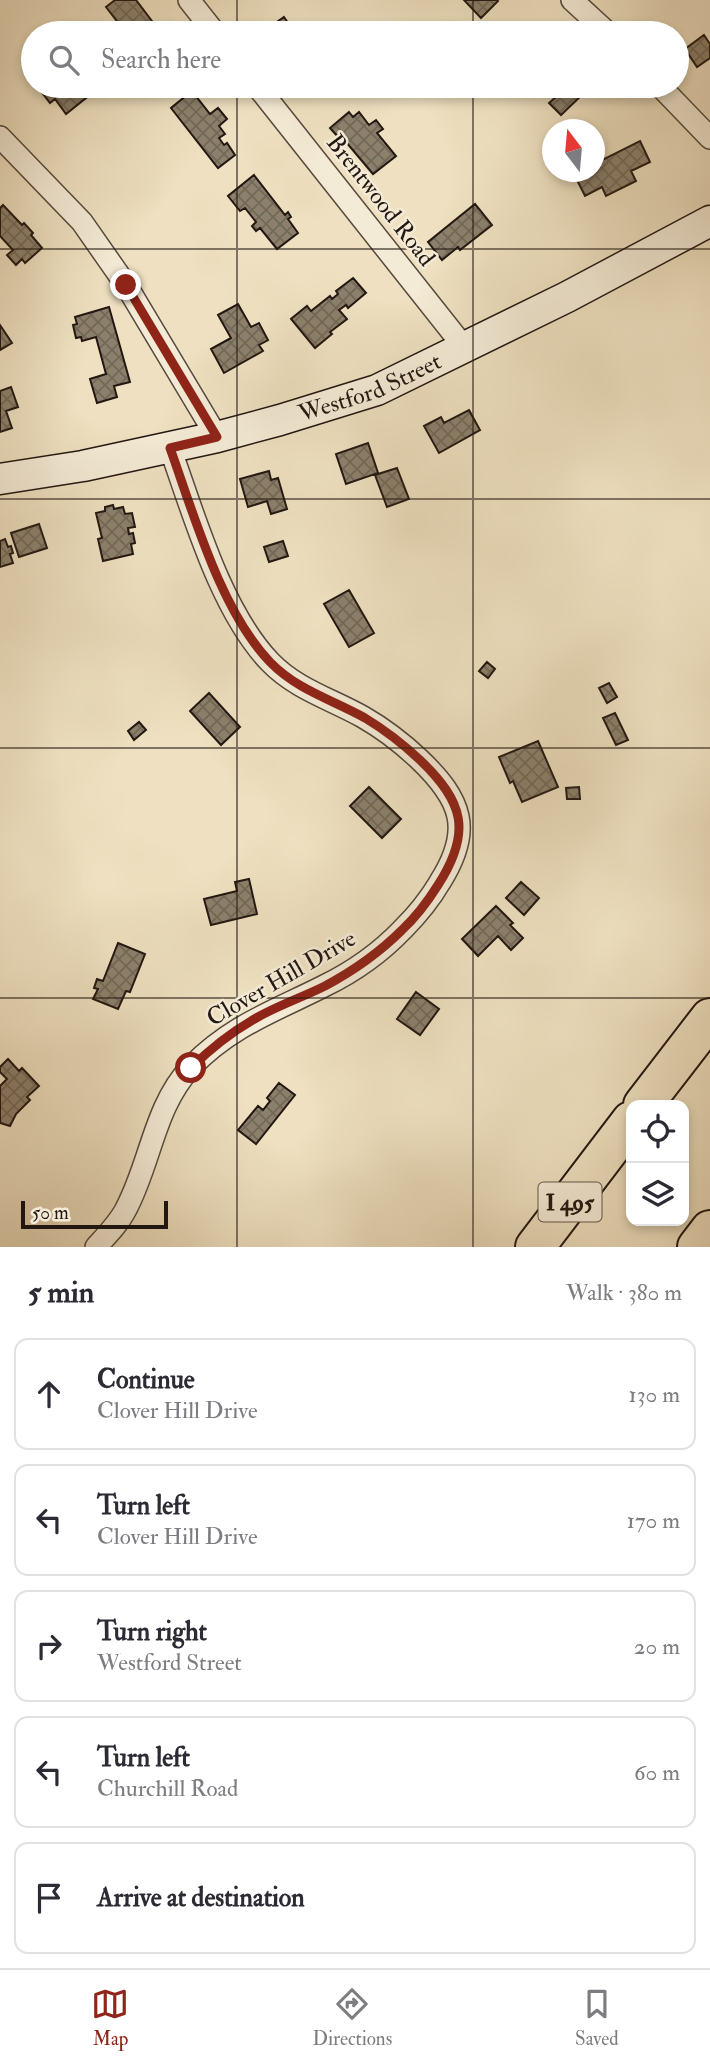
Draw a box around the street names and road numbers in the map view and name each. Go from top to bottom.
street label: Brentwood Road [319,128,442,273]
street label: Westford Street [294,346,447,430]
street label: Clover Hill Drive [201,923,362,1034]
road number: I 495 [538,1182,602,1222]

